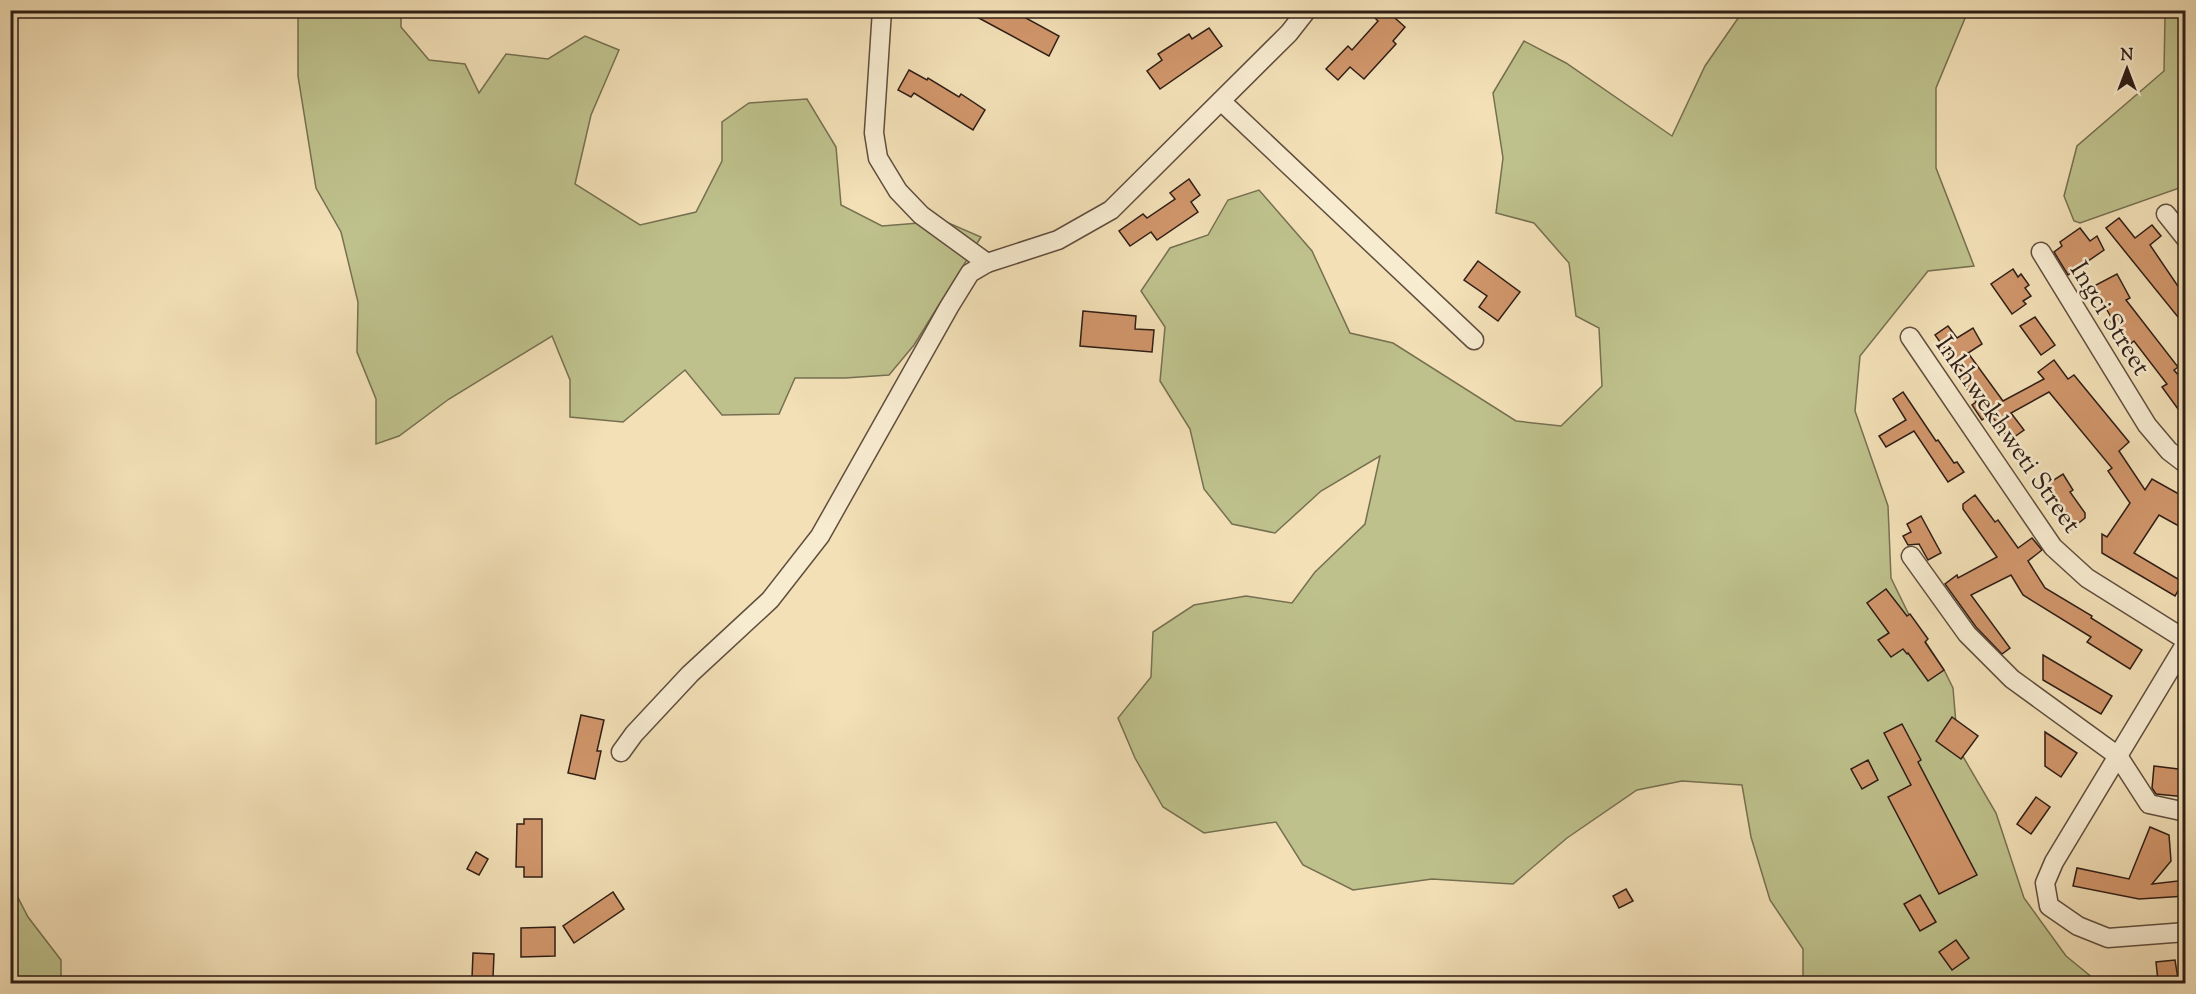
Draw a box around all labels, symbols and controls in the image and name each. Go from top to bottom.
north arrow [2097,39,2157,99]
text: N [2121,45,2134,68]
street label: Ingci Street [2059,255,2159,383]
street label: Inkhwekhweti Street [1925,330,2089,541]

